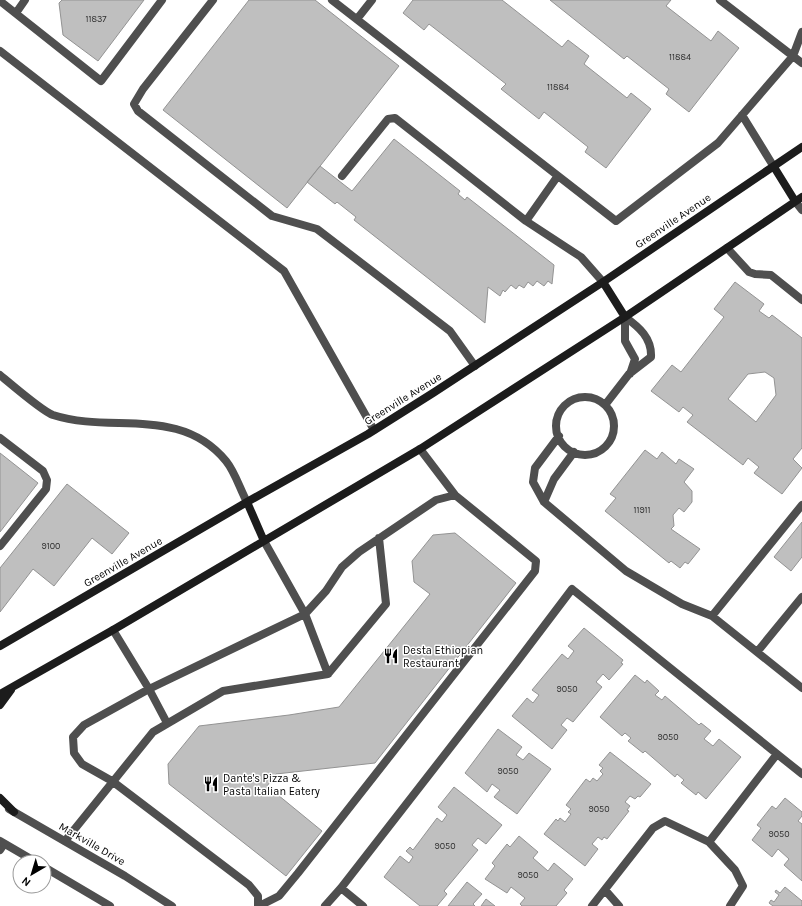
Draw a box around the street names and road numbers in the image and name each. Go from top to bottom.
street label: Greenville Avenue [633,191,714,251]
street label: Greenville Avenue [362,370,444,428]
street label: Greenville Avenue [81,534,165,590]
street label: Markville Drive [57,820,128,868]

